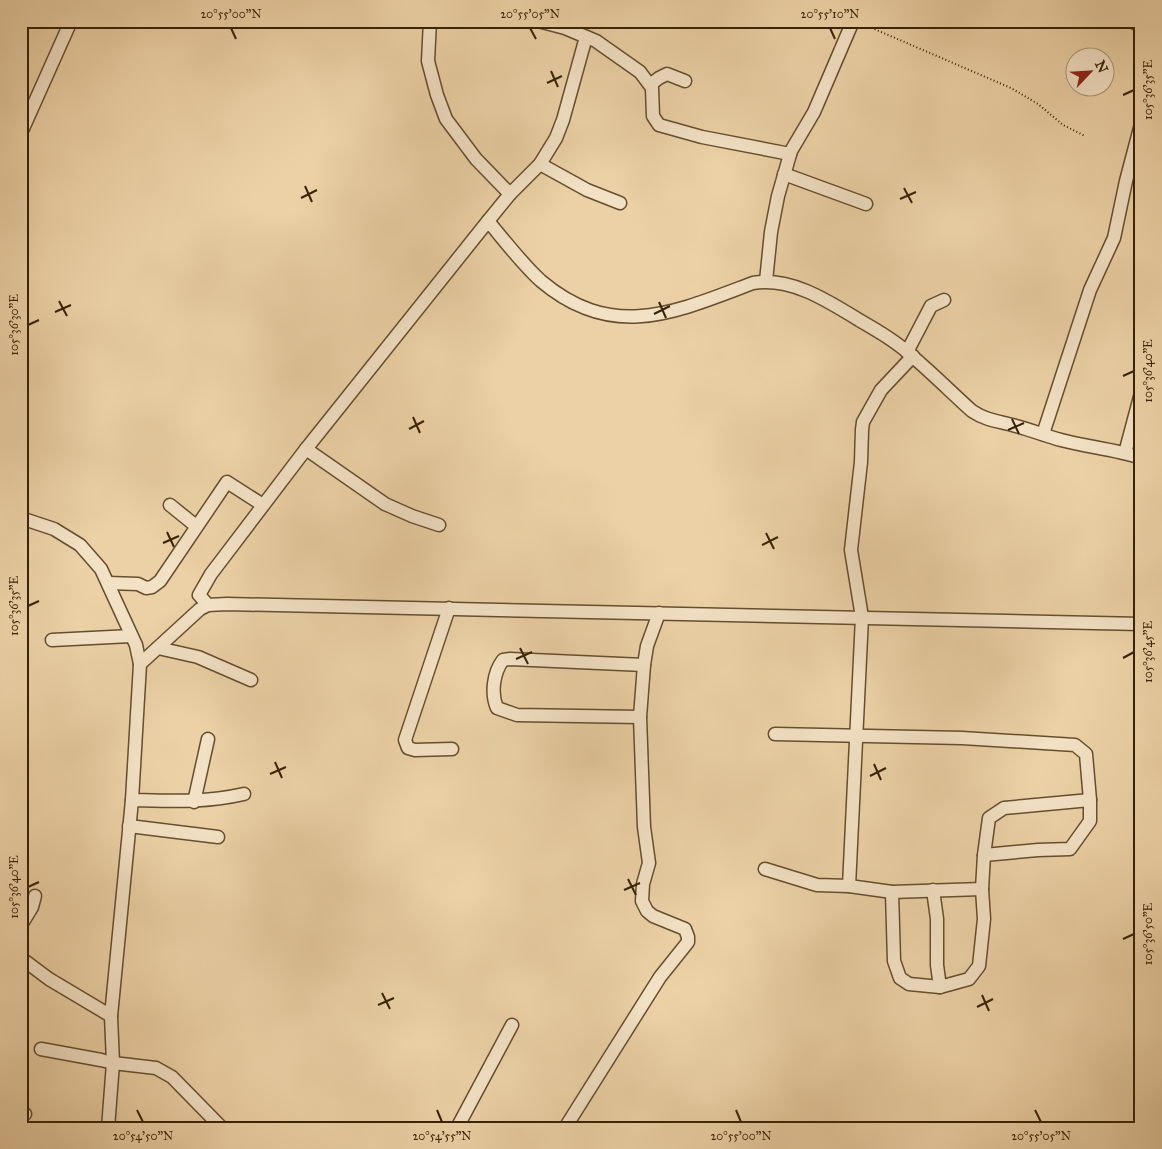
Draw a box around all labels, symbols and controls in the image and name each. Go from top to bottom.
text: 20°55'00"N [200,7,262,21]
text: 20°55'05"N [500,7,560,21]
text: 20°55'10"N [801,7,859,21]
north arrow [1064,48,1114,98]
text: N [1091,58,1112,76]
text: 105°36'35"E [1141,60,1155,120]
text: 105°36'30"E [7,294,21,356]
text: 105°36'40"E [1141,339,1155,403]
text: 105°36'35"E [7,576,21,636]
text: 105°36'45"E [1141,621,1155,683]
text: 105°36'40"E [7,855,21,919]
text: 105°36'50"E [1141,902,1155,965]
text: 20°54'50"N [113,1129,173,1143]
text: 20°54'55"N [412,1129,472,1143]
text: 20°55'00"N [710,1129,772,1143]
text: 20°55'05"N [1011,1129,1071,1143]

